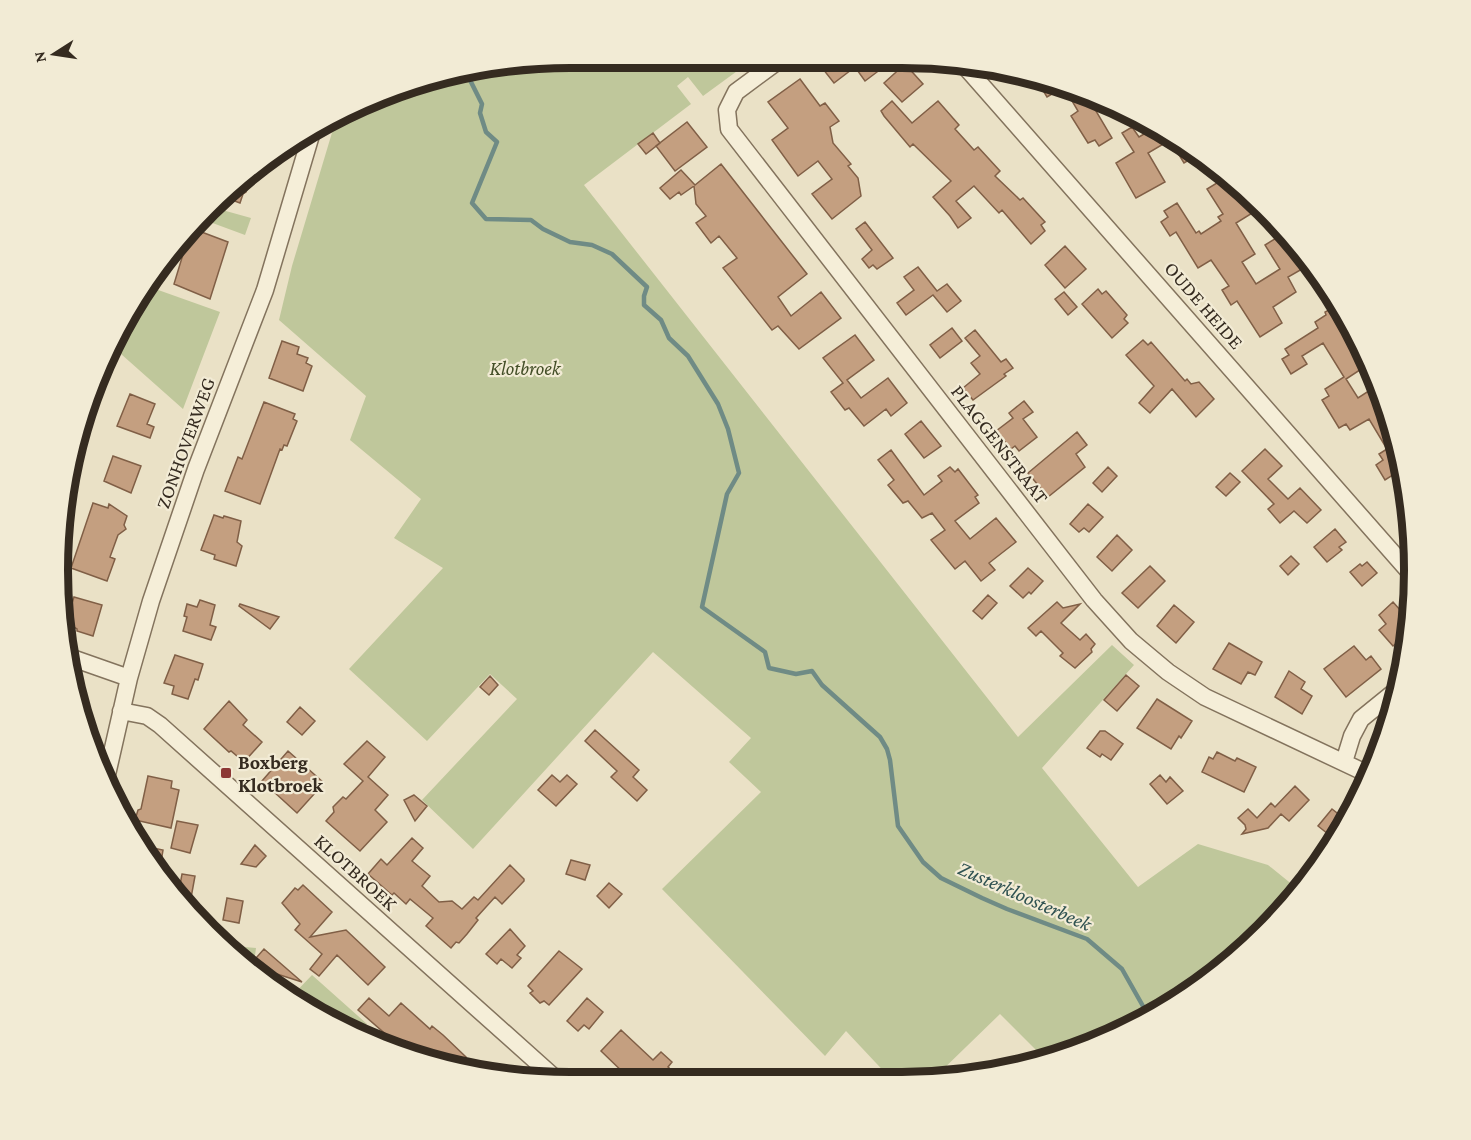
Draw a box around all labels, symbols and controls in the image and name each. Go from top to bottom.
north arrow [24,24,84,84]
text: N [30,50,49,64]
street label: OUDE HEIDE [1160,257,1248,353]
park label: Klotbroek [489,357,562,379]
street label: ZONHOVERWEG [151,375,219,511]
street label: PLAGGENSTRAAT [947,380,1053,508]
place label: Boxberg Klotbroek [238,751,324,796]
marker: Boxberg Klotbroek [219,766,233,780]
street label: KLOTBROEK [310,829,402,915]
water label: Zusterkloosterbeek [955,856,1096,936]

